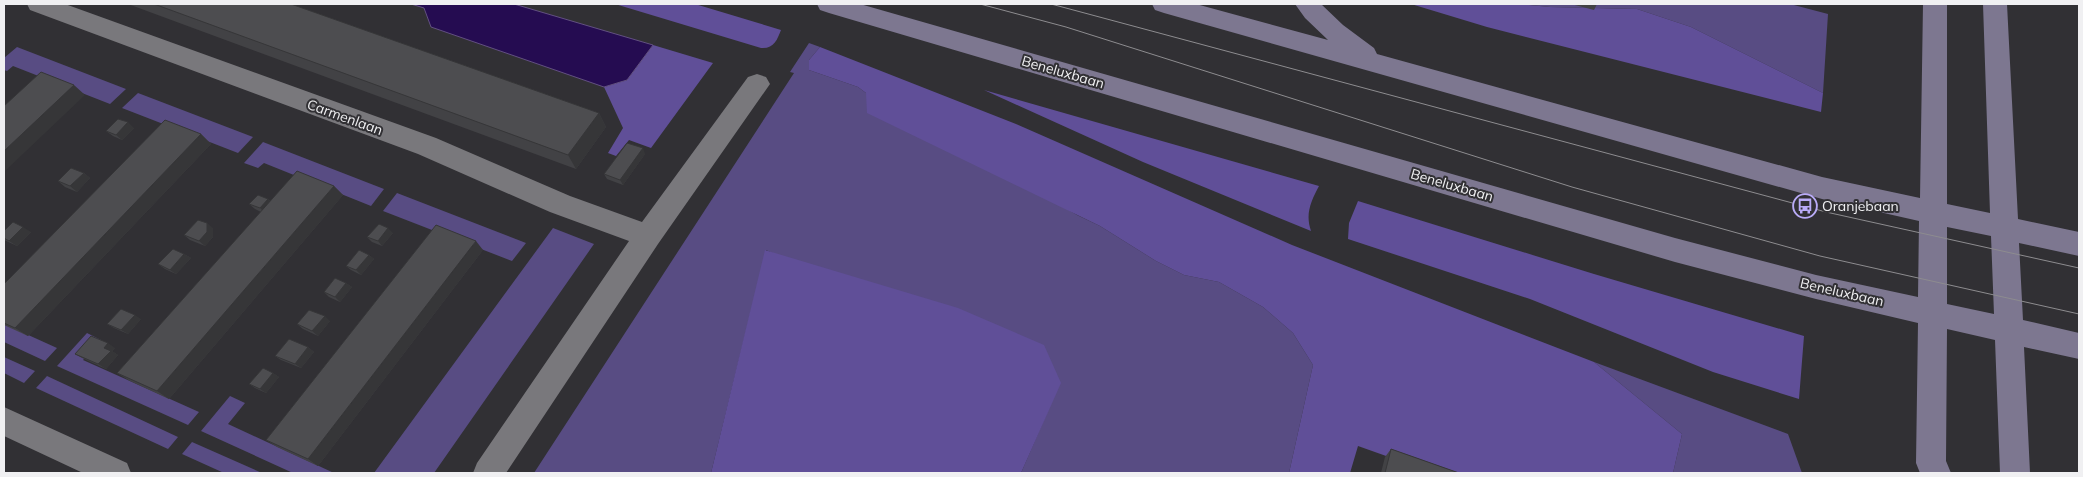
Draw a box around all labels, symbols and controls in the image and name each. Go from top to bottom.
street label: Beneluxbaan [1020,52,1106,92]
street label: Carmenlaan [305,95,385,139]
street label: Beneluxbaan [1409,165,1495,205]
bus stop icon: Oranjebaan [1792,193,1818,219]
place label: Oranjebaan [1822,197,1899,215]
street label: Beneluxbaan [1798,274,1886,310]

